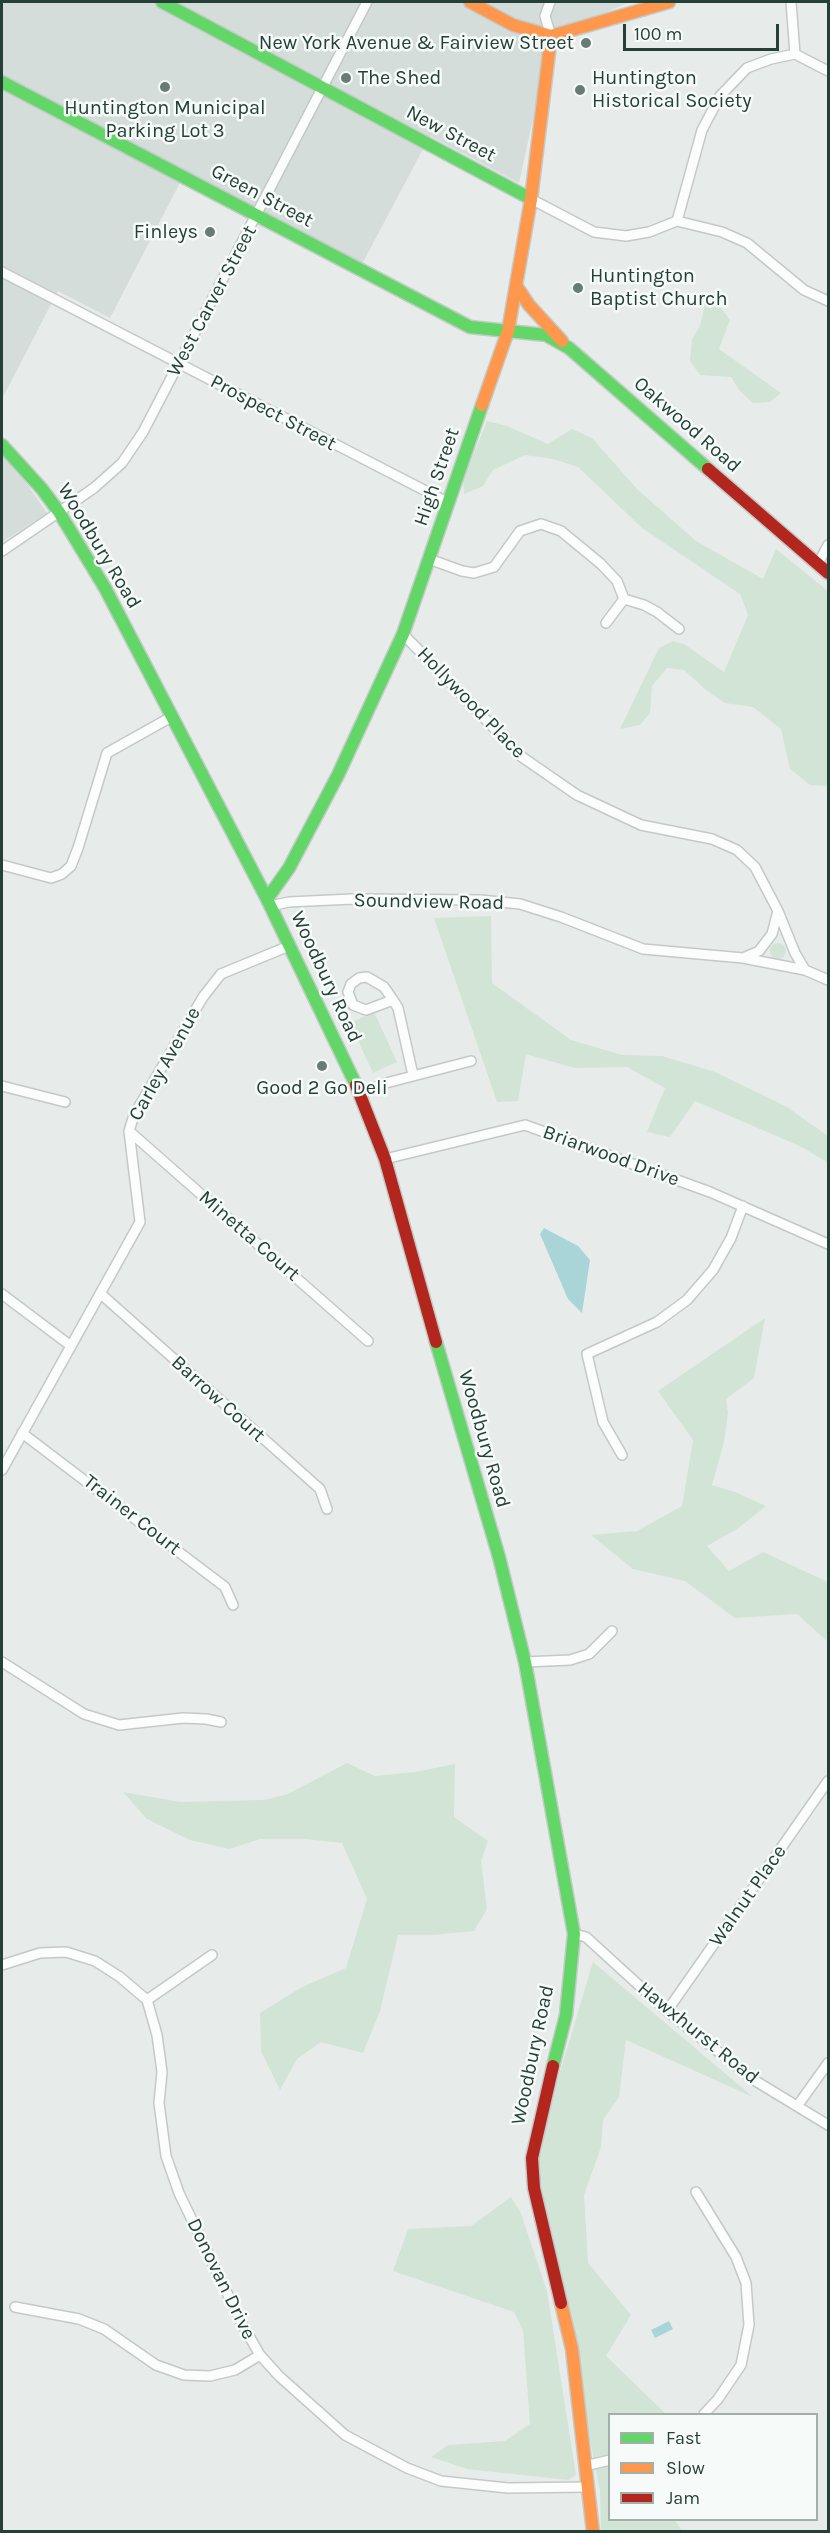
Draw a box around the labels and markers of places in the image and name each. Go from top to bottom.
place label: New York Avenue & Fairview Street [259,31,574,55]
marker: New York Avenue & Fairview Street [579,36,593,50]
place label: The Shed [358,66,441,90]
place label: Huntington Historical Society [592,66,752,113]
marker: The Shed [339,71,353,85]
marker: Huntington Municipal Parking Lot 3 [158,80,172,94]
marker: Huntington Historical Society [573,83,587,97]
place label: Huntington Municipal Parking Lot 3 [64,96,266,143]
place label: Finleys [134,220,198,244]
marker: Finleys [203,225,217,239]
place label: Huntington Baptist Church [590,264,727,311]
marker: Huntington Baptist Church [571,281,585,295]
marker: Good 2 Go Deli [315,1059,329,1073]
place label: Good 2 Go Deli [256,1076,388,1100]

